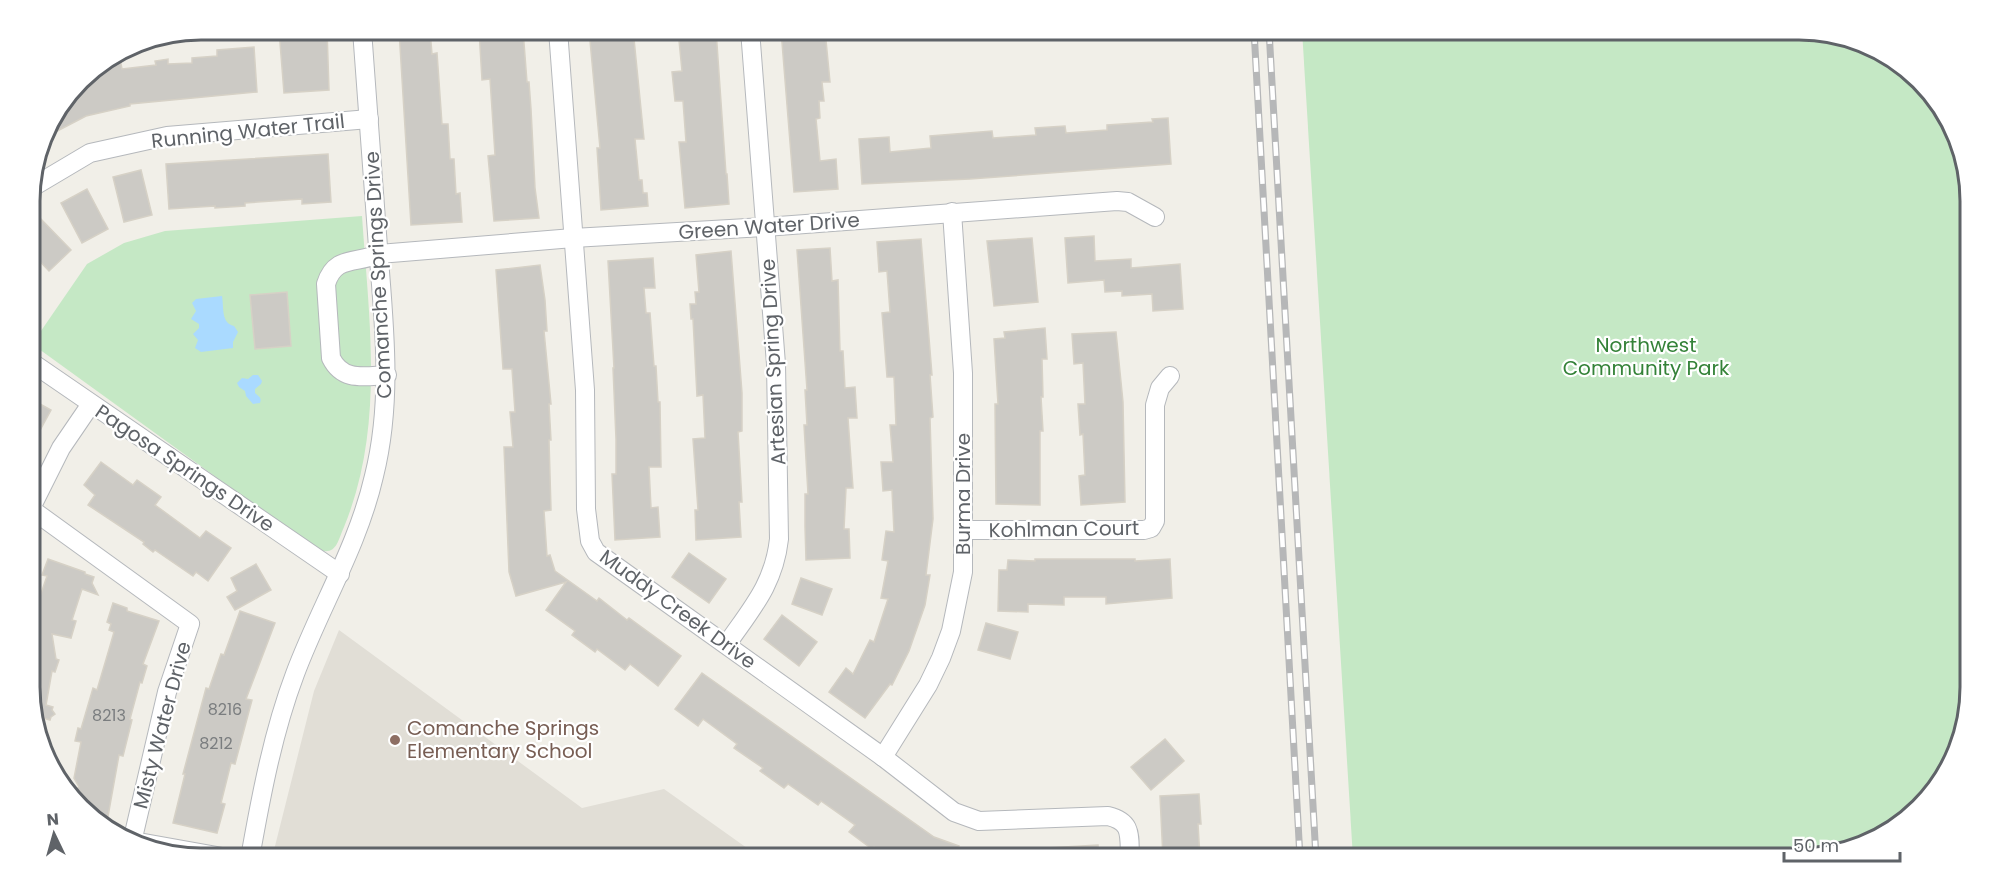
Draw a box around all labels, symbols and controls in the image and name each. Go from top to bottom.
street label: Running Water Trail [150,107,346,155]
street label: Comanche Springs Drive [358,151,398,399]
street label: Green Water Drive [677,206,861,246]
street label: Artesian Spring Drive [754,258,792,466]
park label: Northwest Community Park [1563,331,1730,382]
street label: Pagosa Springs Drive [90,398,280,538]
street label: Burma Drive [949,433,977,555]
street label: Kohlman Court [988,514,1140,544]
street label: Muddy Creek Drive [594,543,762,675]
street label: Misty Water Drive [126,638,198,812]
house number: 8216 [208,698,242,721]
house number: 8213 [92,704,126,727]
place label: Comanche Springs Elementary School [407,714,599,765]
house number: 8212 [199,732,233,755]
marker: Comanche Springs Elementary School [388,733,402,747]
north arrow [24,804,84,864]
text: N [46,808,60,832]
scale bar [1784,825,1900,863]
text: 50 m [1793,833,1839,858]

